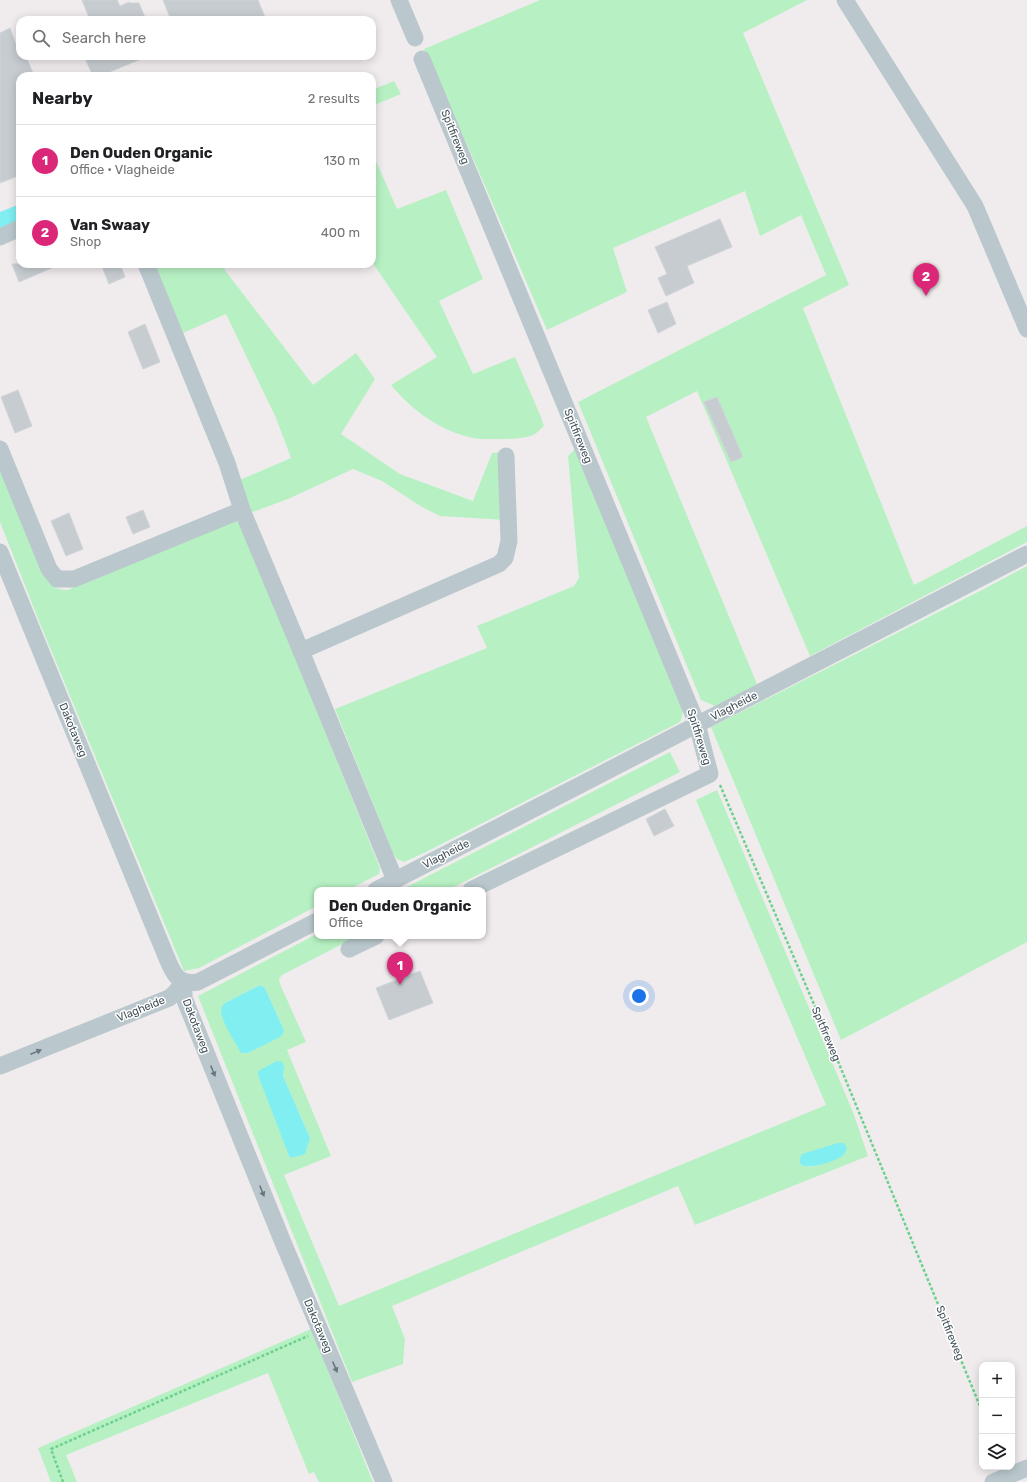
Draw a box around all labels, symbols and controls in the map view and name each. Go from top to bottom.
search box [16,16,376,60]
icon: search [30,27,52,49]
text: Search here [62,29,146,47]
text: Nearby [32,88,93,108]
text: 2 results [308,91,360,106]
street label: Spitfireweg [438,108,472,166]
text: Den Ouden Organic [70,144,213,162]
text: 1 [42,153,48,168]
text: 130 m [324,153,360,168]
text: Office · Vlagheide [70,162,175,177]
text: Van Swaay [70,216,150,234]
text: 2 [41,225,49,240]
text: 400 m [321,225,360,240]
text: Shop [70,234,101,249]
pin: 2 [913,263,939,296]
street label: Spitfireweg [561,407,595,465]
street label: Vlagheide [708,689,760,723]
street label: Dakotaweg [56,701,90,759]
street label: Spitfireweg [684,707,714,767]
street label: Vlagheide [420,837,472,871]
popup [314,887,486,939]
text: Den Ouden Organic [329,897,471,915]
text: Office [329,915,363,930]
pin: 1 [387,952,413,985]
your location [629,986,649,1006]
street label: Vlagheide [115,993,167,1025]
street label: Dakotaweg [180,997,212,1055]
street label: Spitfireweg [809,1005,843,1063]
one-way arrow [31,1048,43,1054]
one-way arrow [211,1065,217,1077]
one-way arrow [260,1186,266,1198]
street label: Dakotaweg [301,1297,335,1355]
street label: Spitfireweg [933,1304,967,1362]
one-way arrow [332,1361,338,1372]
map controls [979,1362,1015,1470]
button: + [979,1362,1015,1398]
button: − [979,1398,1015,1434]
button: layers [979,1434,1015,1470]

